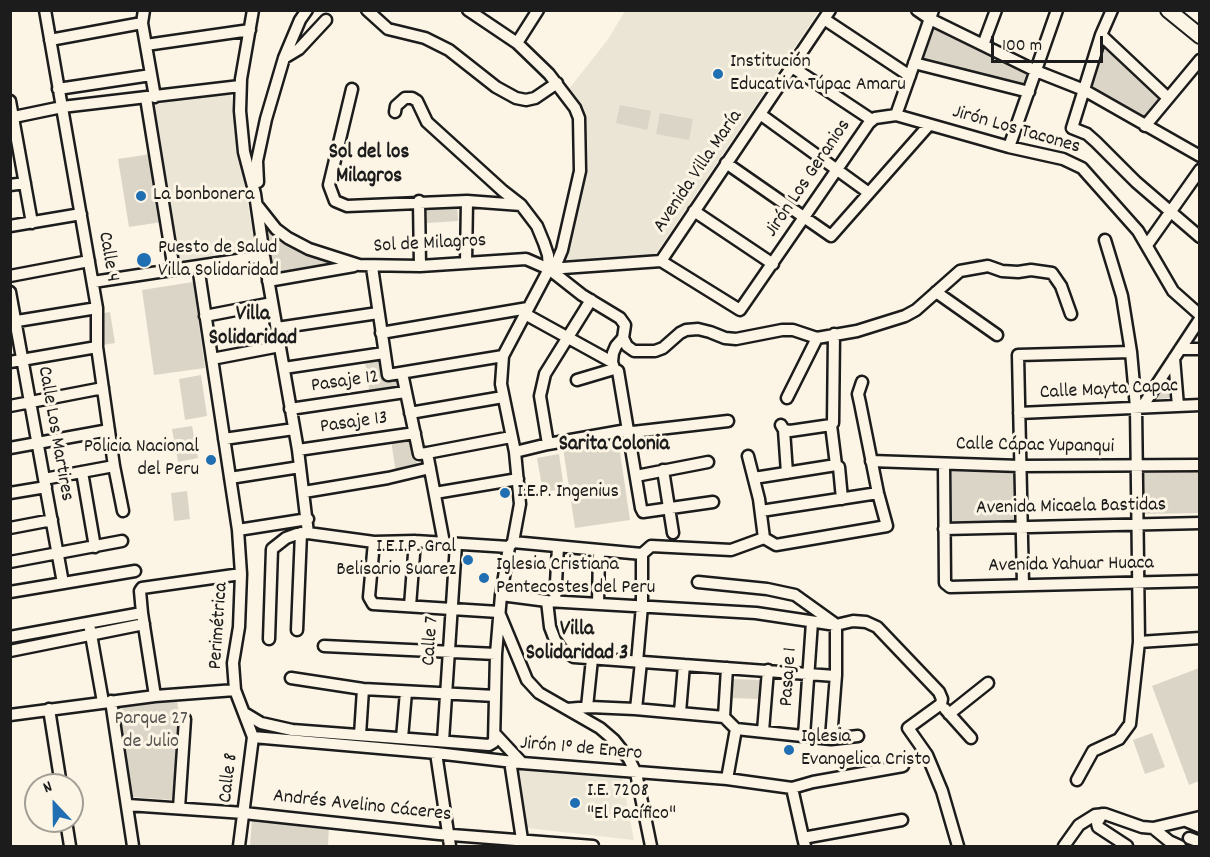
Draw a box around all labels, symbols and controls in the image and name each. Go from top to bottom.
scale bar [994,24,1106,62]
text: 100 m [1002,34,1042,59]
place label: Institución Educativa Túpac Amaru [730,51,906,98]
marker: Institución Educativa Túpac Amaru [711,67,725,81]
street label: Jirón Los Tacones [949,101,1083,161]
street label: Avenida Villa María [649,106,749,238]
street label: Jirón Los Geranios [761,115,857,243]
district label: Sol del los Milagros [329,141,409,191]
place label: La bonbonera [153,184,254,208]
marker: La bonbonera [134,189,148,203]
street label: Calle 4 [91,230,123,284]
street label: Sol de Milagros [373,230,487,260]
place label: Puesto de Salud Villa Solidaridad [158,237,279,284]
marker: Puesto de Salud Villa Solidaridad [135,251,153,269]
district label: Villa Solidaridad [209,303,297,353]
street label: Calle Los Martires [30,365,78,503]
street label: Pasaje 12 [310,366,380,400]
street label: Calle Mayta Capac [1039,375,1179,407]
street label: Pasaje 13 [319,407,389,441]
district label: Sarita Colonia [559,433,669,459]
street label: Calle Cápac Yupanqui [956,434,1114,460]
place label: Policia Nacional del Peru [84,436,199,483]
marker: Policia Nacional del Peru [204,453,218,467]
place label: I.E.P. Ingenius [517,481,619,505]
marker: I.E.P. Ingenius [498,486,512,500]
street label: Avenida Micaela Bastidas [976,494,1166,522]
place label: I.E.I.P. Gral Belisario Suarez [336,536,456,583]
marker: I.E.I.P. Gral Belisario Suarez [461,553,475,567]
street label: Avenida Yahuar Huaca [988,553,1154,579]
place label: Iglesia Cristiana Pentecostes del Peru [496,554,655,601]
marker: Iglesia Cristiana Pentecostes del Peru [477,571,491,585]
street label: Perimétrica [205,582,235,670]
street label: Calle 7 [418,615,446,667]
district label: Villa Solidaridad 3 [526,618,628,668]
street label: Pasaje 1 [776,647,804,707]
park label: Parque 27 de Julio [114,708,188,755]
place label: Iglesia Evangelica Cristo [801,726,931,773]
street label: Jirón 1° de Enero [519,733,643,767]
marker: Iglesia Evangelica Cristo [782,743,796,757]
street label: Calle 8 [215,752,245,804]
north arrow [24,773,84,833]
text: N [40,776,56,800]
place label: I.E. 7208 "El Pacífico" [587,780,676,827]
street label: Andrés Avelino Cáceres [272,786,452,828]
marker: I.E. 7208 "El Pacífico" [568,796,582,810]

